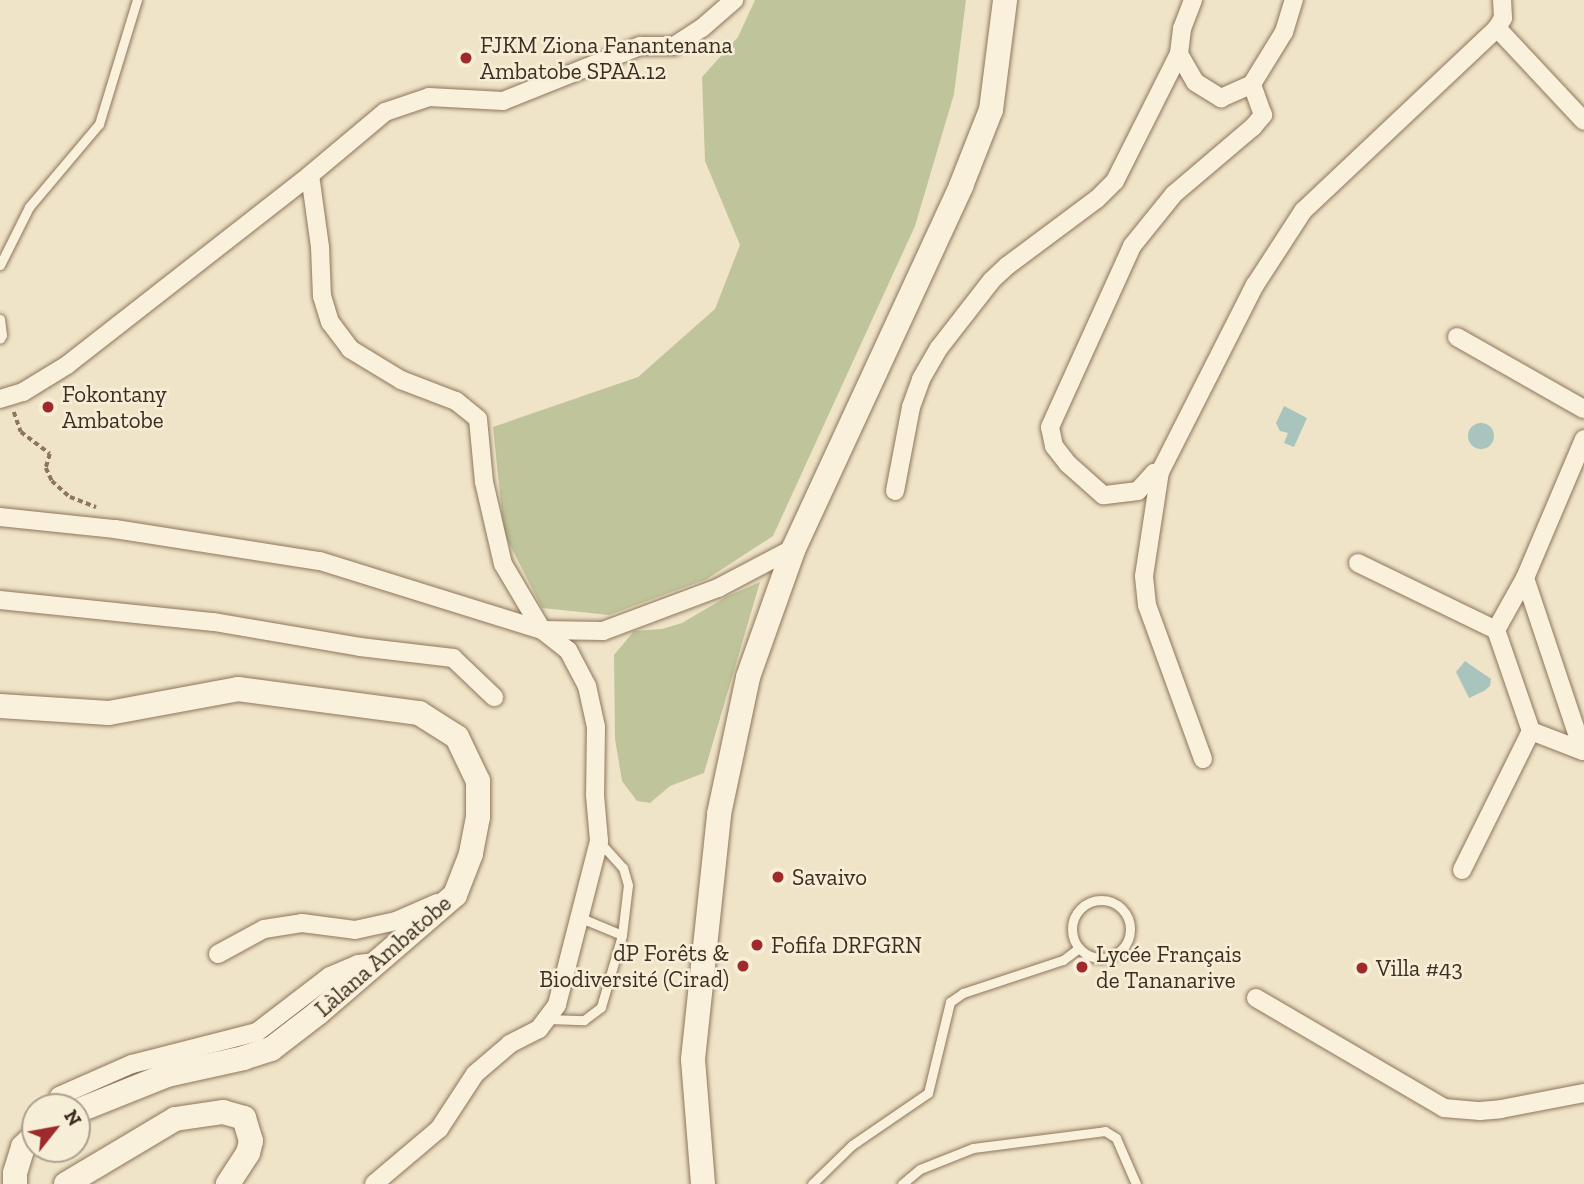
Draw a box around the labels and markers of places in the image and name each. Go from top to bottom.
place label: FJKM Ziona Fanantenana Ambatobe SPAA.12 [480,31,733,85]
marker: FJKM Ziona Fanantenana Ambatobe SPAA.12 [458,50,474,66]
place label: Fokontany Ambatobe [62,380,167,434]
marker: Fokontany Ambatobe [40,399,56,415]
place label: Savaivo [792,863,867,891]
marker: Savaivo [770,869,786,885]
place label: Fofifa DRFGRN [771,931,922,959]
marker: Fofifa DRFGRN [749,937,765,953]
place label: dP Forêts & Biodiversité (Cirad) [539,939,729,993]
place label: Lycée Français de Tananarive [1096,940,1242,994]
place label: Villa #43 [1376,954,1463,982]
marker: dP Forêts & Biodiversité (Cirad) [735,958,751,974]
marker: Lycée Français de Tananarive [1074,959,1090,975]
marker: Villa #43 [1354,960,1370,976]

